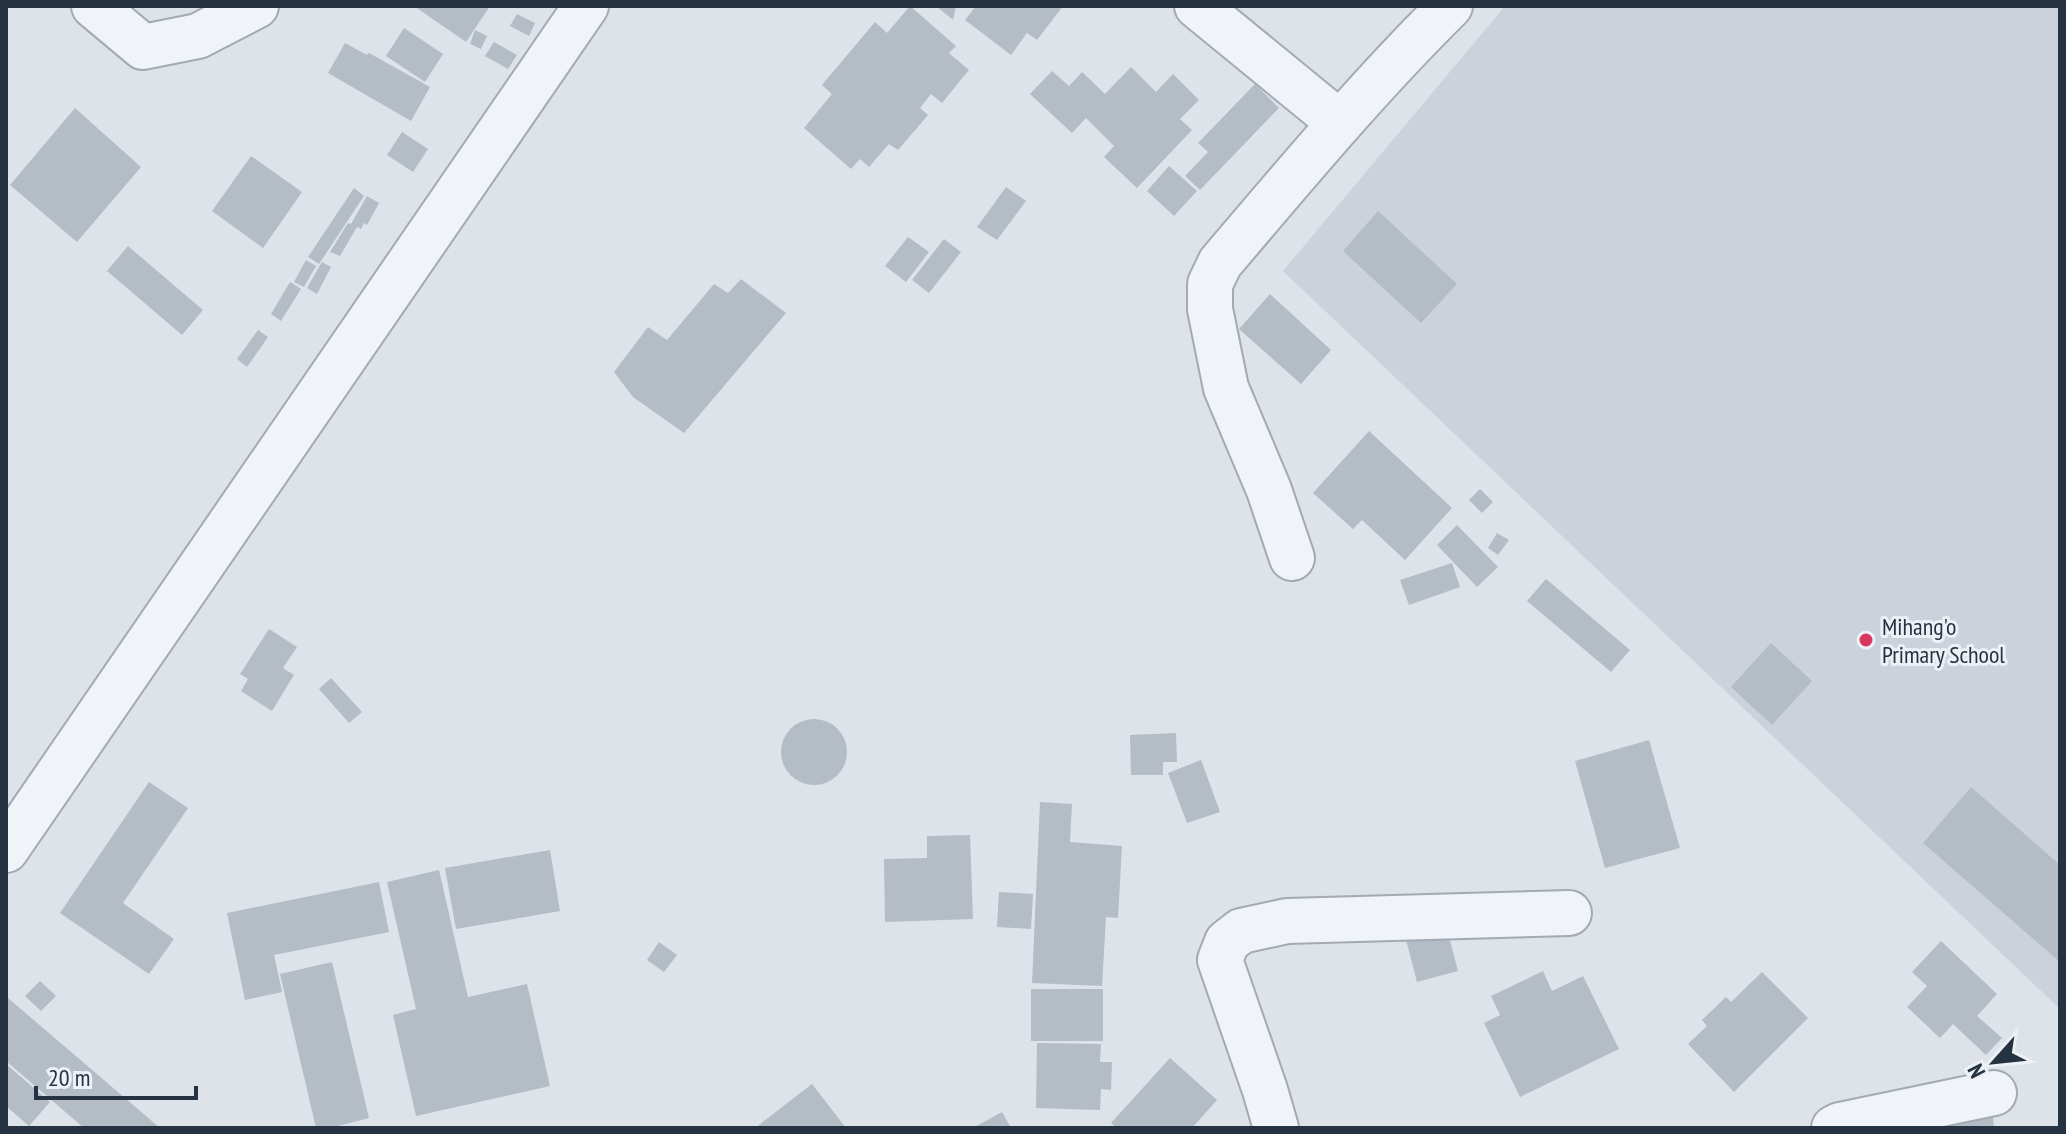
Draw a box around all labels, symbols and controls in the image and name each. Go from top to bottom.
place label: Mihang'o Primary School [1882,611,2005,670]
marker: Mihang'o Primary School [1857,631,1875,649]
north arrow [1954,1022,2034,1102]
scale bar [36,1050,196,1100]
text: N [1961,1059,1991,1083]
text: 20 m [48,1062,90,1093]

